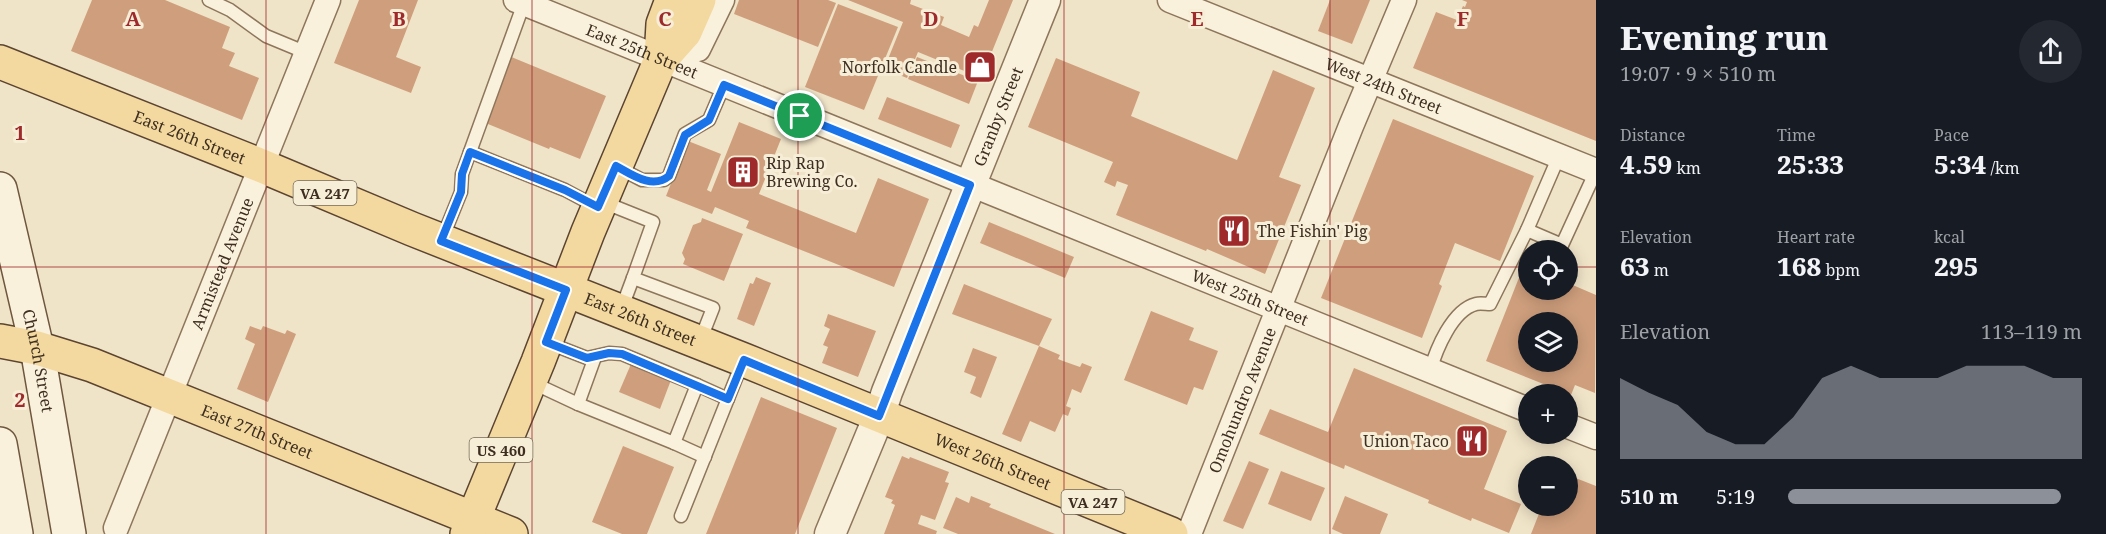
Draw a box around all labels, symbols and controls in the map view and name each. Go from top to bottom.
text: A [125,5,141,32]
text: B [392,5,406,32]
text: C [658,5,672,32]
text: D [923,5,939,32]
text: E [1190,5,1204,32]
text: F [1457,5,1469,32]
text: Evening run [1620,15,1828,60]
street label: East 25th Street [583,19,701,84]
button: share [2019,20,2082,83]
shop icon: Norfolk Candle [962,49,998,85]
street label: West 24th Street [1322,52,1445,119]
place label: Norfolk Candle [842,56,957,78]
text: 19:07 · 9 × 510 m [1620,60,1776,87]
street label: Granby Street [968,63,1028,170]
pin [774,90,825,141]
icon: arrive [783,99,816,132]
street label: East 26th Street [130,105,249,169]
text: 1 [14,119,26,146]
text: Distance [1620,124,1685,146]
text: Time [1777,124,1816,146]
text: Pace [1934,124,1969,146]
text: 4.59 [1620,146,1672,182]
text: 25:33 [1777,146,1844,182]
text: 5:34 [1934,146,1986,182]
place label: Rip Rap Brewing Co. [766,152,858,192]
building icon: Rip Rap Brewing Co. [725,154,761,190]
text: km [1672,157,1701,179]
text: /km [1986,157,2020,179]
road number: VA 247 [294,181,356,205]
street label: Armistead Avenue [186,194,259,333]
restaurant icon: The Fishin' Pig [1216,213,1252,249]
place label: The Fishin' Pig [1257,220,1368,242]
text: Elevation [1620,226,1692,248]
text: Heart rate [1777,226,1855,248]
text: kcal [1934,226,1965,248]
map controls [1518,240,1578,516]
button: locate [1518,240,1578,300]
text: 63 [1620,248,1649,284]
text: 168 [1777,248,1821,284]
text: 295 [1934,248,1978,284]
text: m [1649,259,1669,281]
text: bpm [1821,259,1860,281]
street label: West 25th Street [1188,264,1312,331]
street label: East 26th Street [581,287,700,351]
street label: Church Street [17,307,59,414]
button: layers [1518,312,1578,372]
text: Elevation [1620,318,1710,345]
text: 113–119 m [1981,318,2082,345]
street label: Omohundro Avenue [1203,324,1281,476]
button: + [1518,384,1578,444]
text: 2 [14,386,26,413]
street label: East 27th Street [198,399,316,464]
restaurant icon: Union Taco [1454,423,1490,459]
street label: West 26th Street [931,428,1055,495]
place label: Union Taco [1363,430,1449,452]
road number: US 460 [470,438,532,462]
button: − [1518,456,1578,516]
text: 510 m [1620,483,1679,510]
text: 5:19 [1716,483,1755,510]
road number: VA 247 [1062,490,1124,514]

